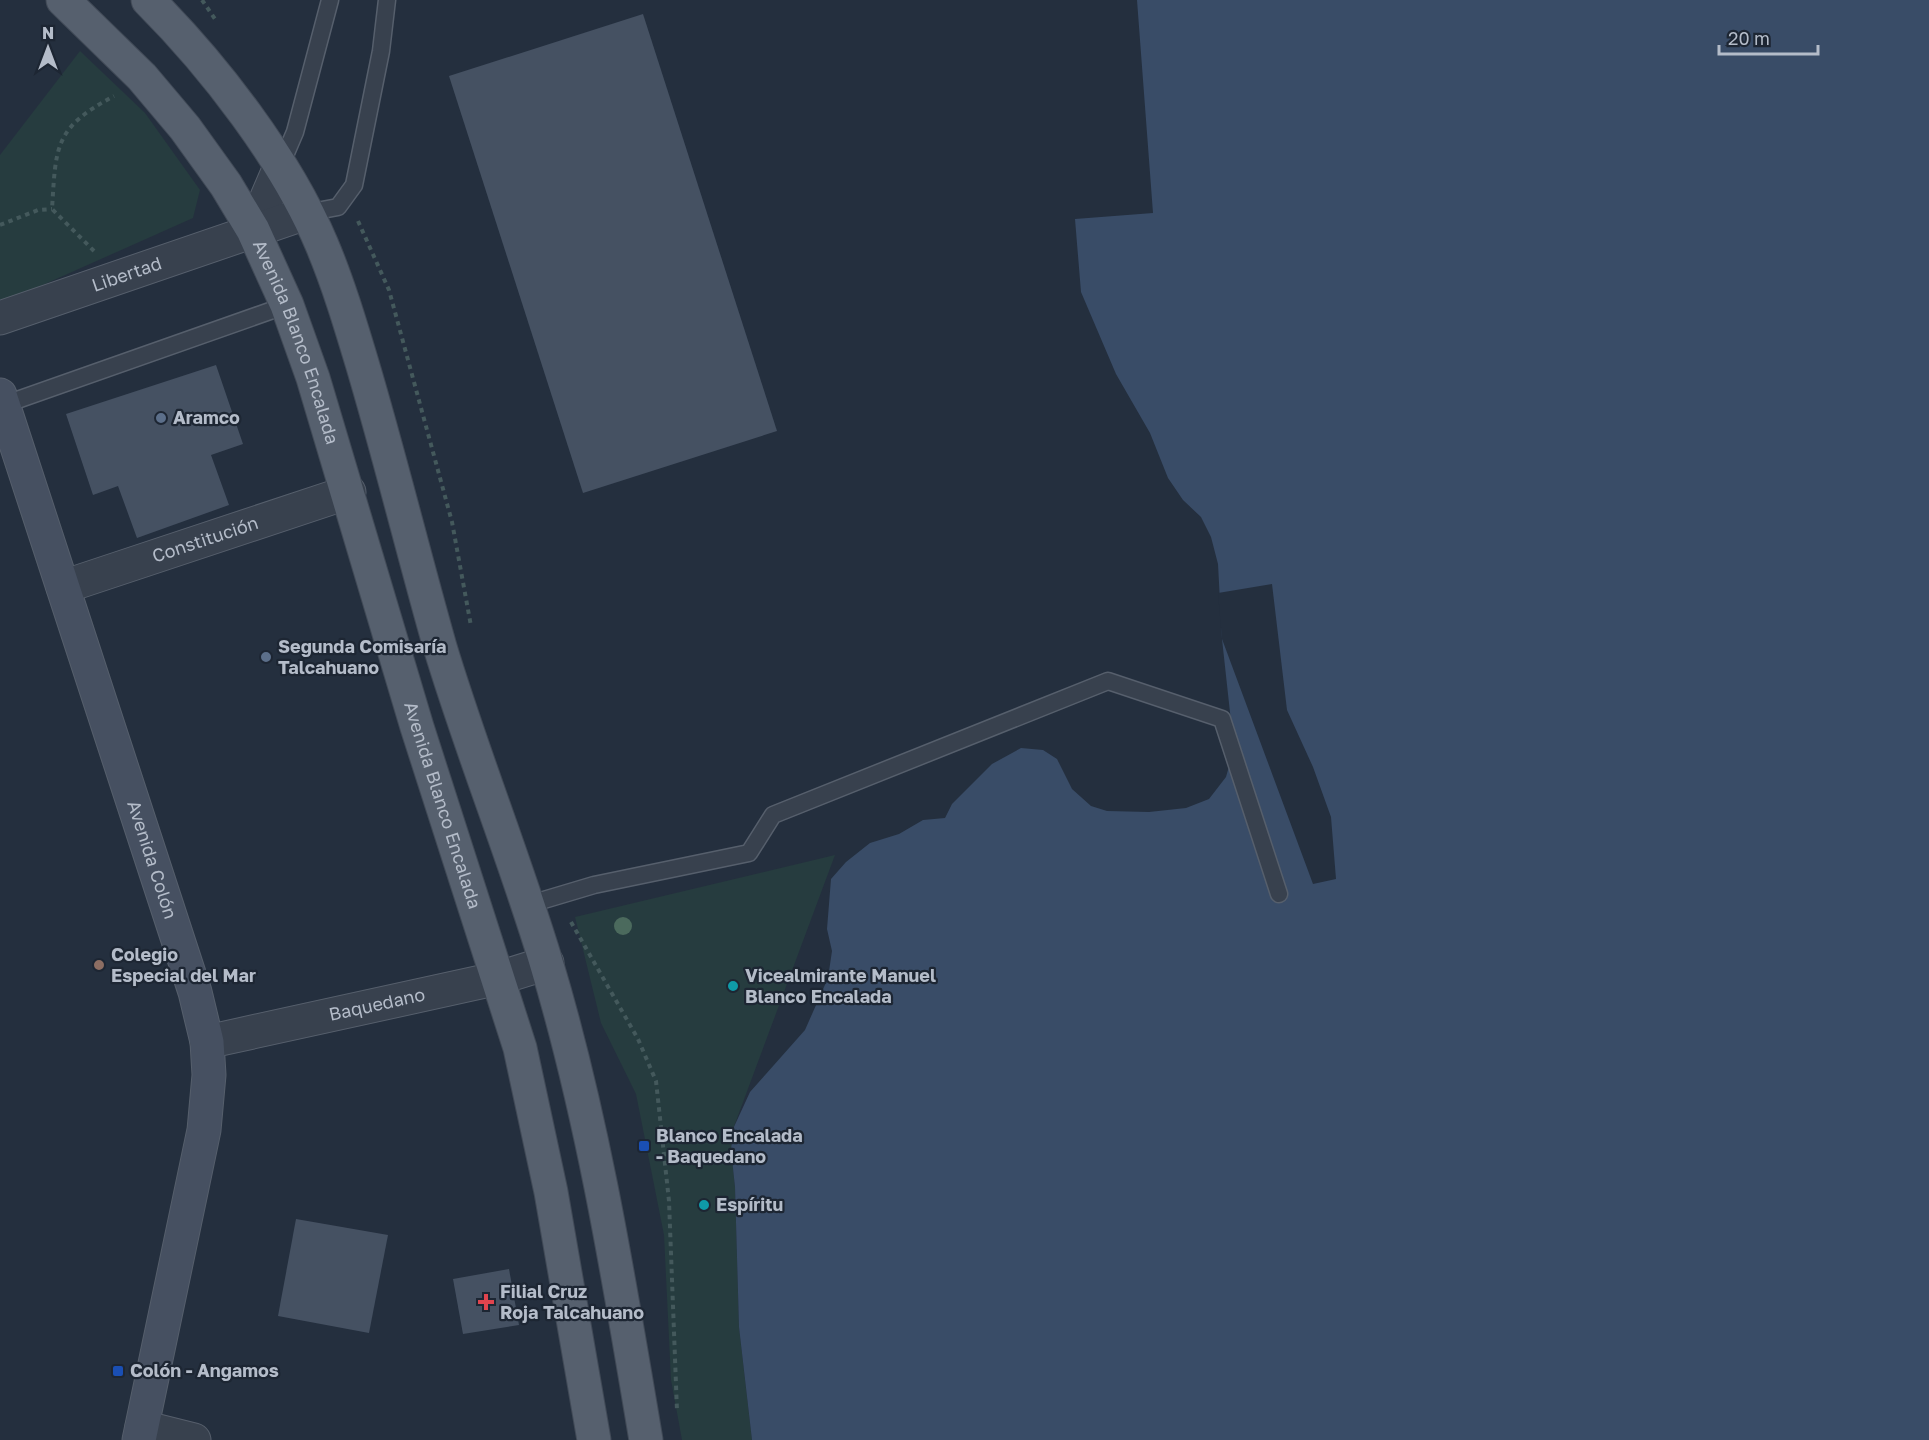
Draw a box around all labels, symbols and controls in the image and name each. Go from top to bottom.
north arrow [18,18,78,78]
scale bar [1719,18,1818,56]
text: N [42,23,54,43]
text: 20 m [1728,27,1770,49]
street label: Avenida Blanco Encalada [249,236,344,447]
street label: Libertad [89,251,164,296]
place label: Aramco [173,406,240,428]
marker: Aramco [154,411,168,425]
street label: Constitución [149,511,261,567]
place label: Segunda Comisaría Talcahuano [278,635,447,678]
marker: Segunda Comisaría Talcahuano [259,650,273,664]
street label: Avenida Blanco Encalada [400,699,487,911]
street label: Avenida Colón [123,797,182,922]
place label: Colegio Especial del Mar [111,943,256,986]
marker: Colegio Especial del Mar [92,958,106,972]
place label: Vicealmirante Manuel Blanco Encalada [745,964,936,1007]
marker: Vicealmirante Manuel Blanco Encalada [726,979,740,993]
street label: Baquedano [327,983,427,1025]
place label: Blanco Encalada - Baquedano [656,1124,803,1167]
marker: Blanco Encalada - Baquedano [637,1139,651,1153]
place label: Espíritu [716,1193,783,1215]
marker: Espíritu [697,1198,711,1212]
place label: Filial Cruz Roja Talcahuano [500,1280,644,1323]
marker: Filial Cruz Roja Talcahuano [477,1293,495,1311]
place label: Colón - Angamos [130,1359,279,1381]
marker: Colón - Angamos [111,1364,125,1378]

